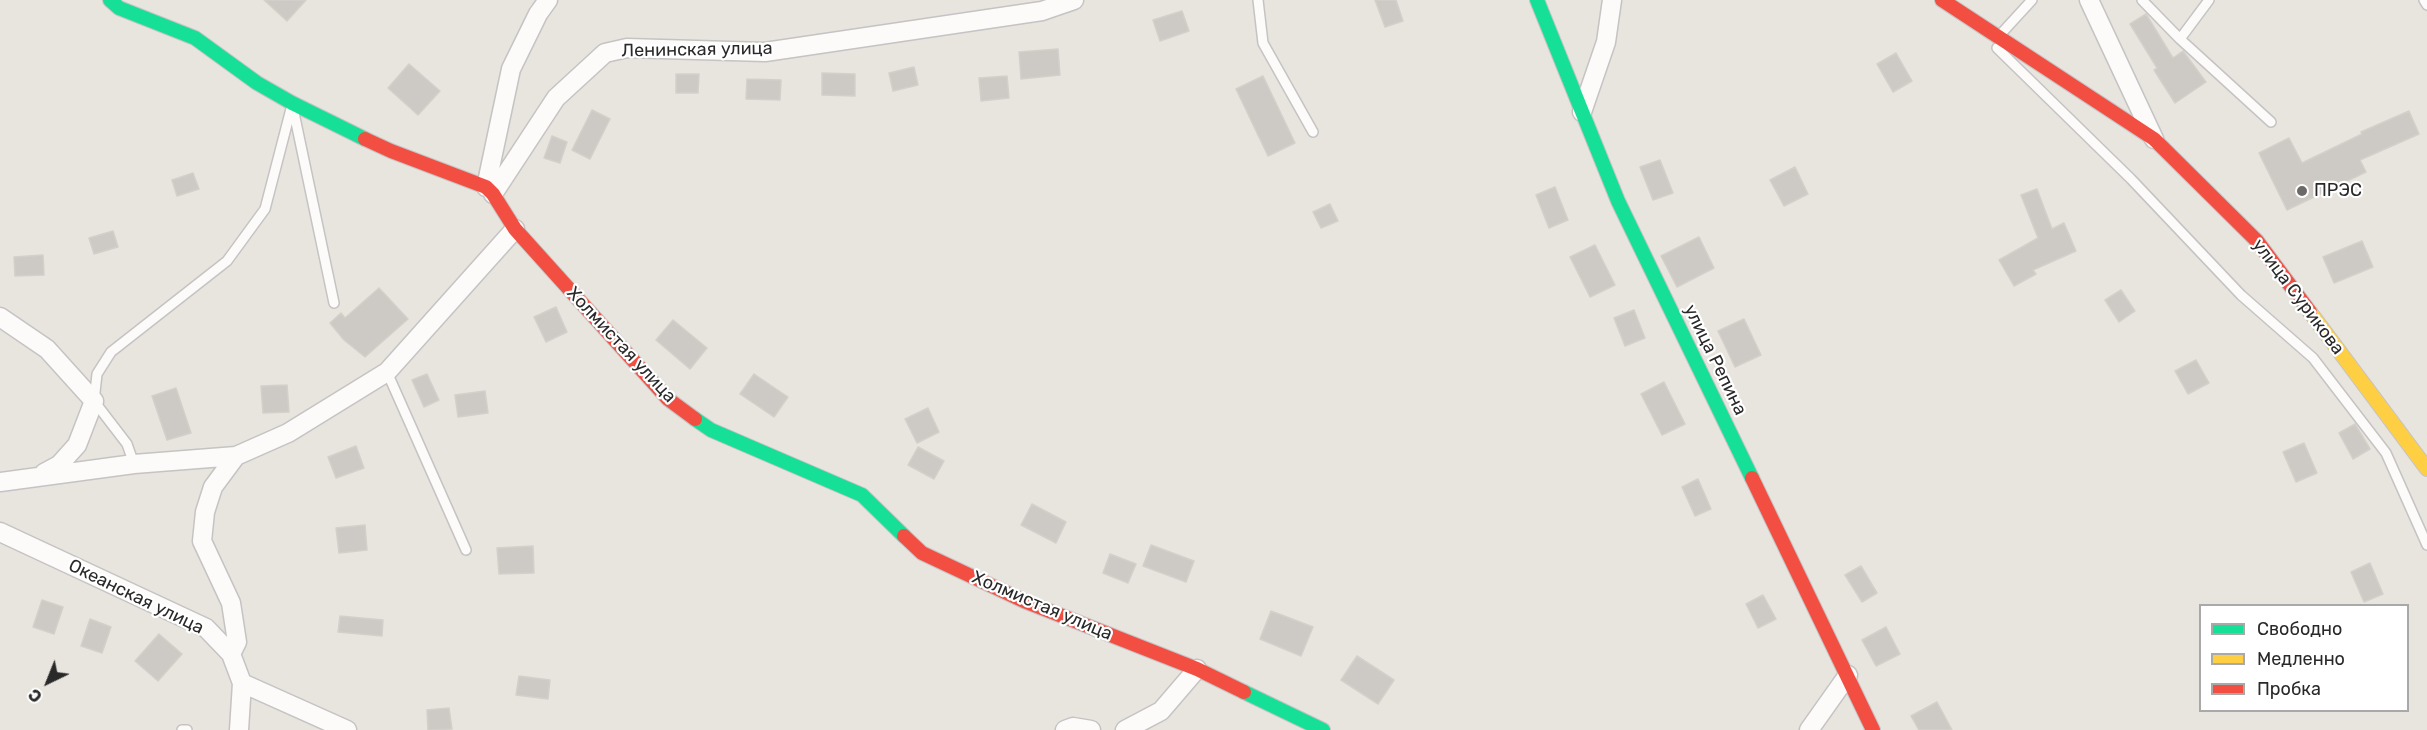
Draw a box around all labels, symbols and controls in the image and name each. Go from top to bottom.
street label: Ленинская улица [621,38,773,62]
place label: ПРЭС [2314,180,2362,202]
marker: ПРЭС [2295,184,2309,198]
street label: улица Сурикова [2247,235,2349,359]
street label: Холмистая улица [562,283,680,407]
street label: улица Репина [1679,301,1751,419]
street label: Океанская улица [65,555,207,639]
street label: Холмистая улица [969,567,1115,645]
legend [2199,604,2409,712]
text: Свободно [2257,618,2342,640]
text: Медленно [2257,648,2345,670]
north arrow [18,652,78,712]
text: Пробка [2257,678,2321,700]
text: С [25,685,46,706]

